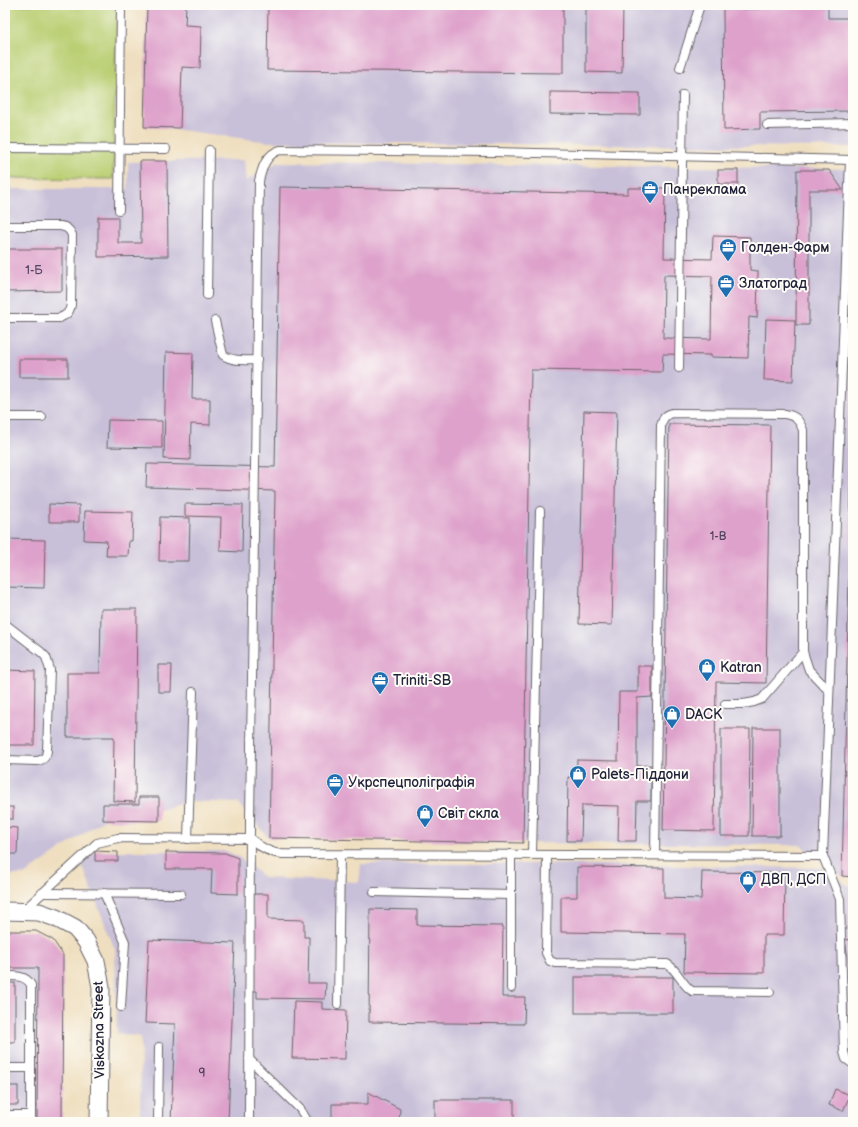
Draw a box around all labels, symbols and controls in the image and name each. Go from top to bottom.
office icon: Панреклама [640,179,660,204]
place label: Панреклама [663,181,747,198]
office icon: Голден-Фарм [718,237,738,262]
place label: Голден-Фарм [741,239,829,256]
house number: 1-Б [25,263,43,278]
office icon: Златоград [716,273,736,298]
place label: Златоград [739,275,808,292]
house number: 1-В [710,529,727,544]
shop icon: Katran [697,657,717,682]
place label: Katran [720,659,762,676]
office icon: Triniti-SB [370,670,390,695]
place label: Triniti-SB [393,672,451,689]
shop icon: DACK [662,704,682,729]
place label: DACK [685,706,723,723]
shop icon: Palets-Піддони [568,764,588,789]
place label: Palets-Піддони [591,766,689,783]
office icon: Укрспецполіграфія [325,772,345,797]
place label: Укрспецполіграфія [348,774,475,791]
shop icon: Світ скла [415,803,435,828]
place label: Світ скла [438,805,500,822]
shop icon: ДВП, ДСП [738,869,758,894]
place label: ДВП, ДСП [761,871,826,888]
street label: Viskozna Street [90,980,108,1079]
house number: 9 [199,1066,206,1081]

